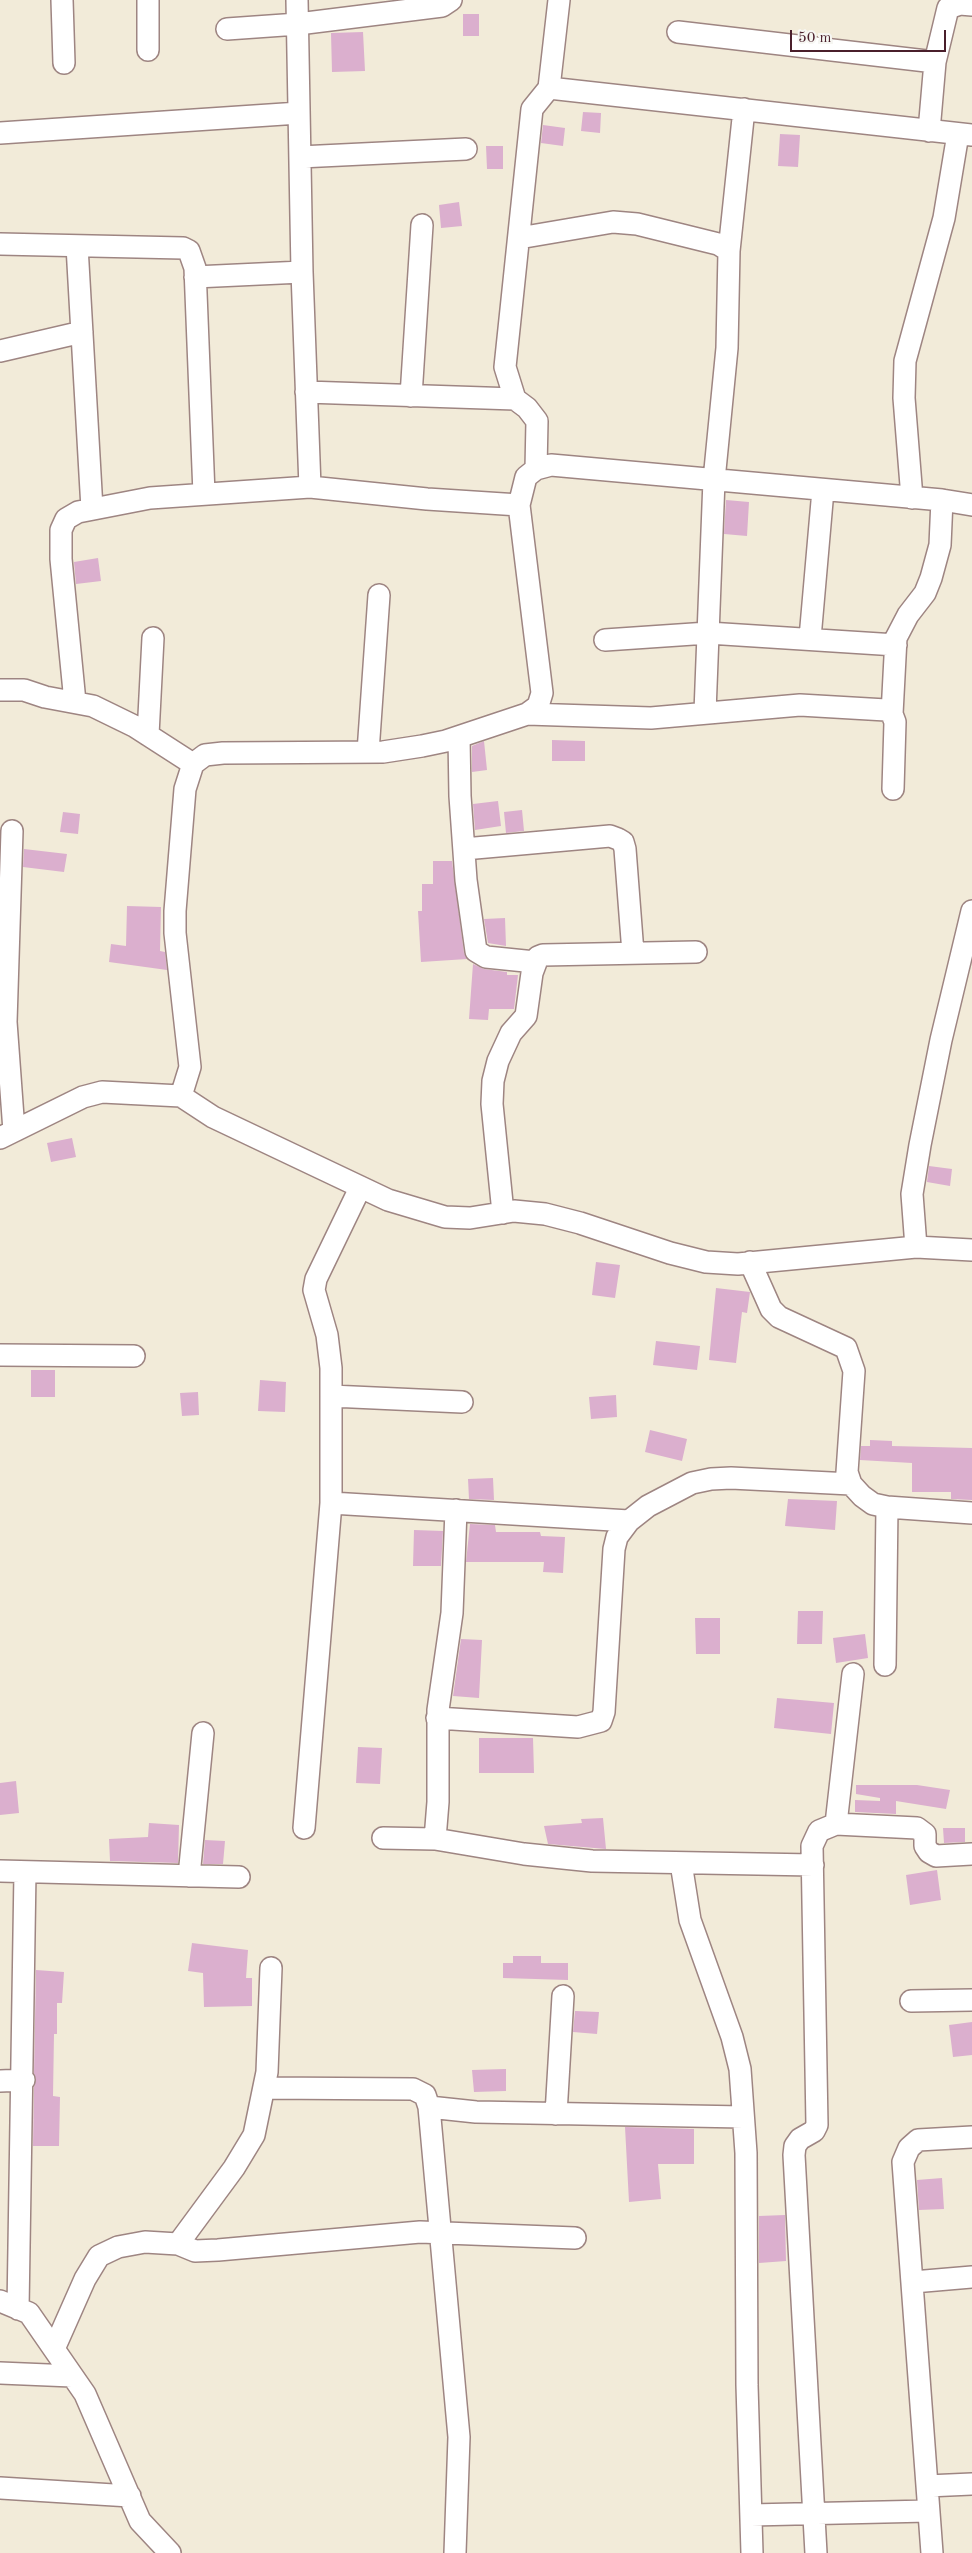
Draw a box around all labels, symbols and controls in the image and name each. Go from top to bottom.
scale bar [792,20,948,52]
text: 50 m [798,31,832,46]

